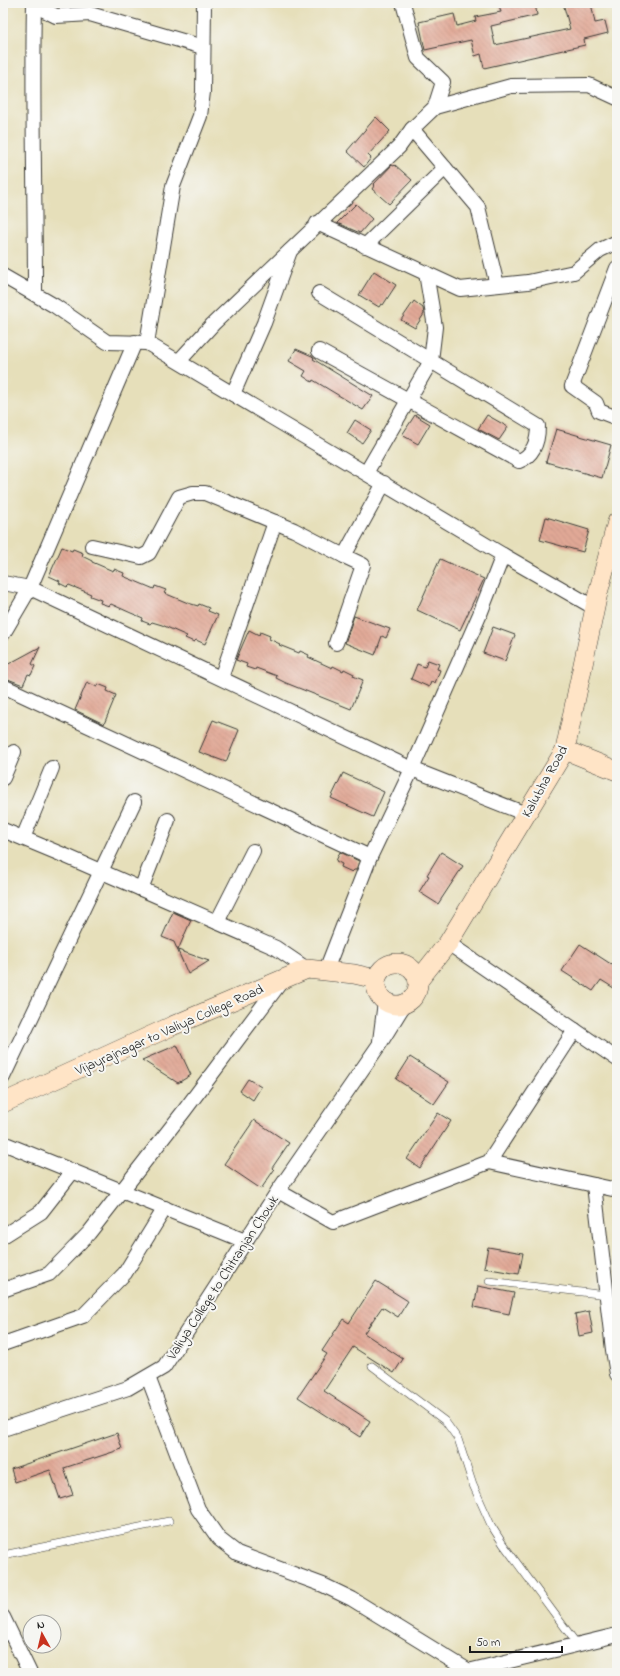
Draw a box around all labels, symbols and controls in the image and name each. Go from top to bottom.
street label: Kalubha Road [517,742,574,822]
street label: Vijayrajnagar to Valiya College Road [71,979,268,1083]
street label: Valiya College to Chitranjan Chowk [161,1191,286,1366]
north arrow [22,1614,62,1654]
text: N [36,1617,46,1634]
scale bar [470,1628,562,1654]
text: 50 m [476,1634,500,1652]

